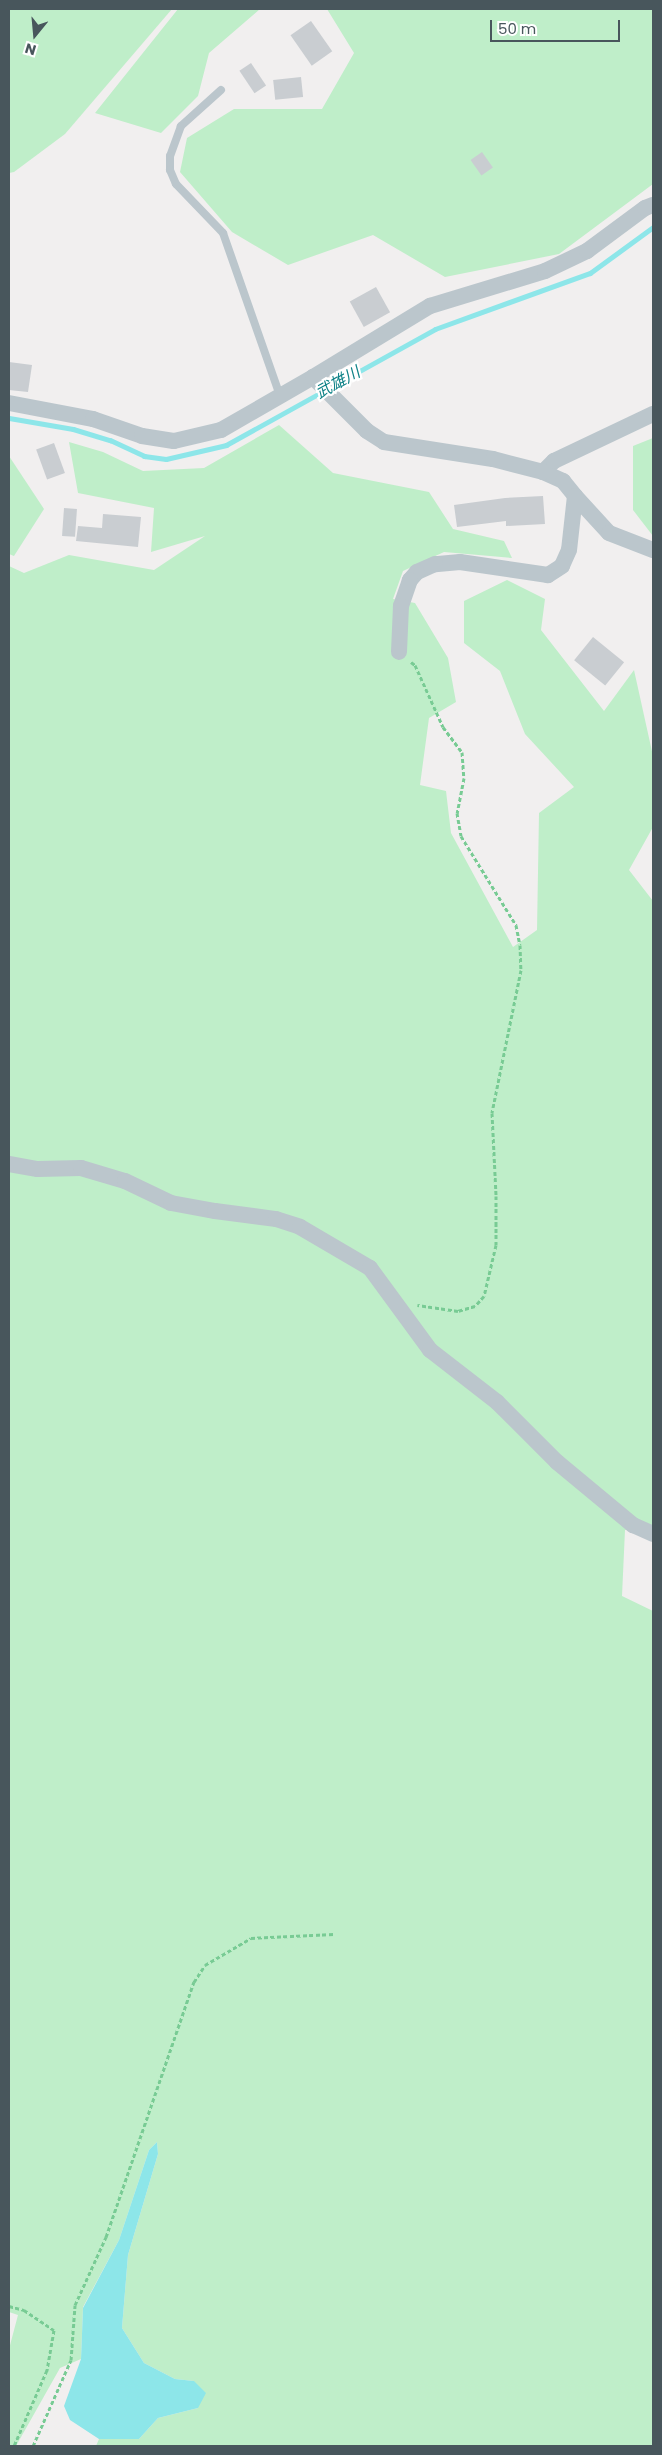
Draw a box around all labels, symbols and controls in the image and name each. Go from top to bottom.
north arrow [10,10,60,60]
scale bar [492,10,622,42]
text: 50 m [498,18,536,39]
text: N [23,38,39,60]
water label: 武雄川 [312,363,364,403]

